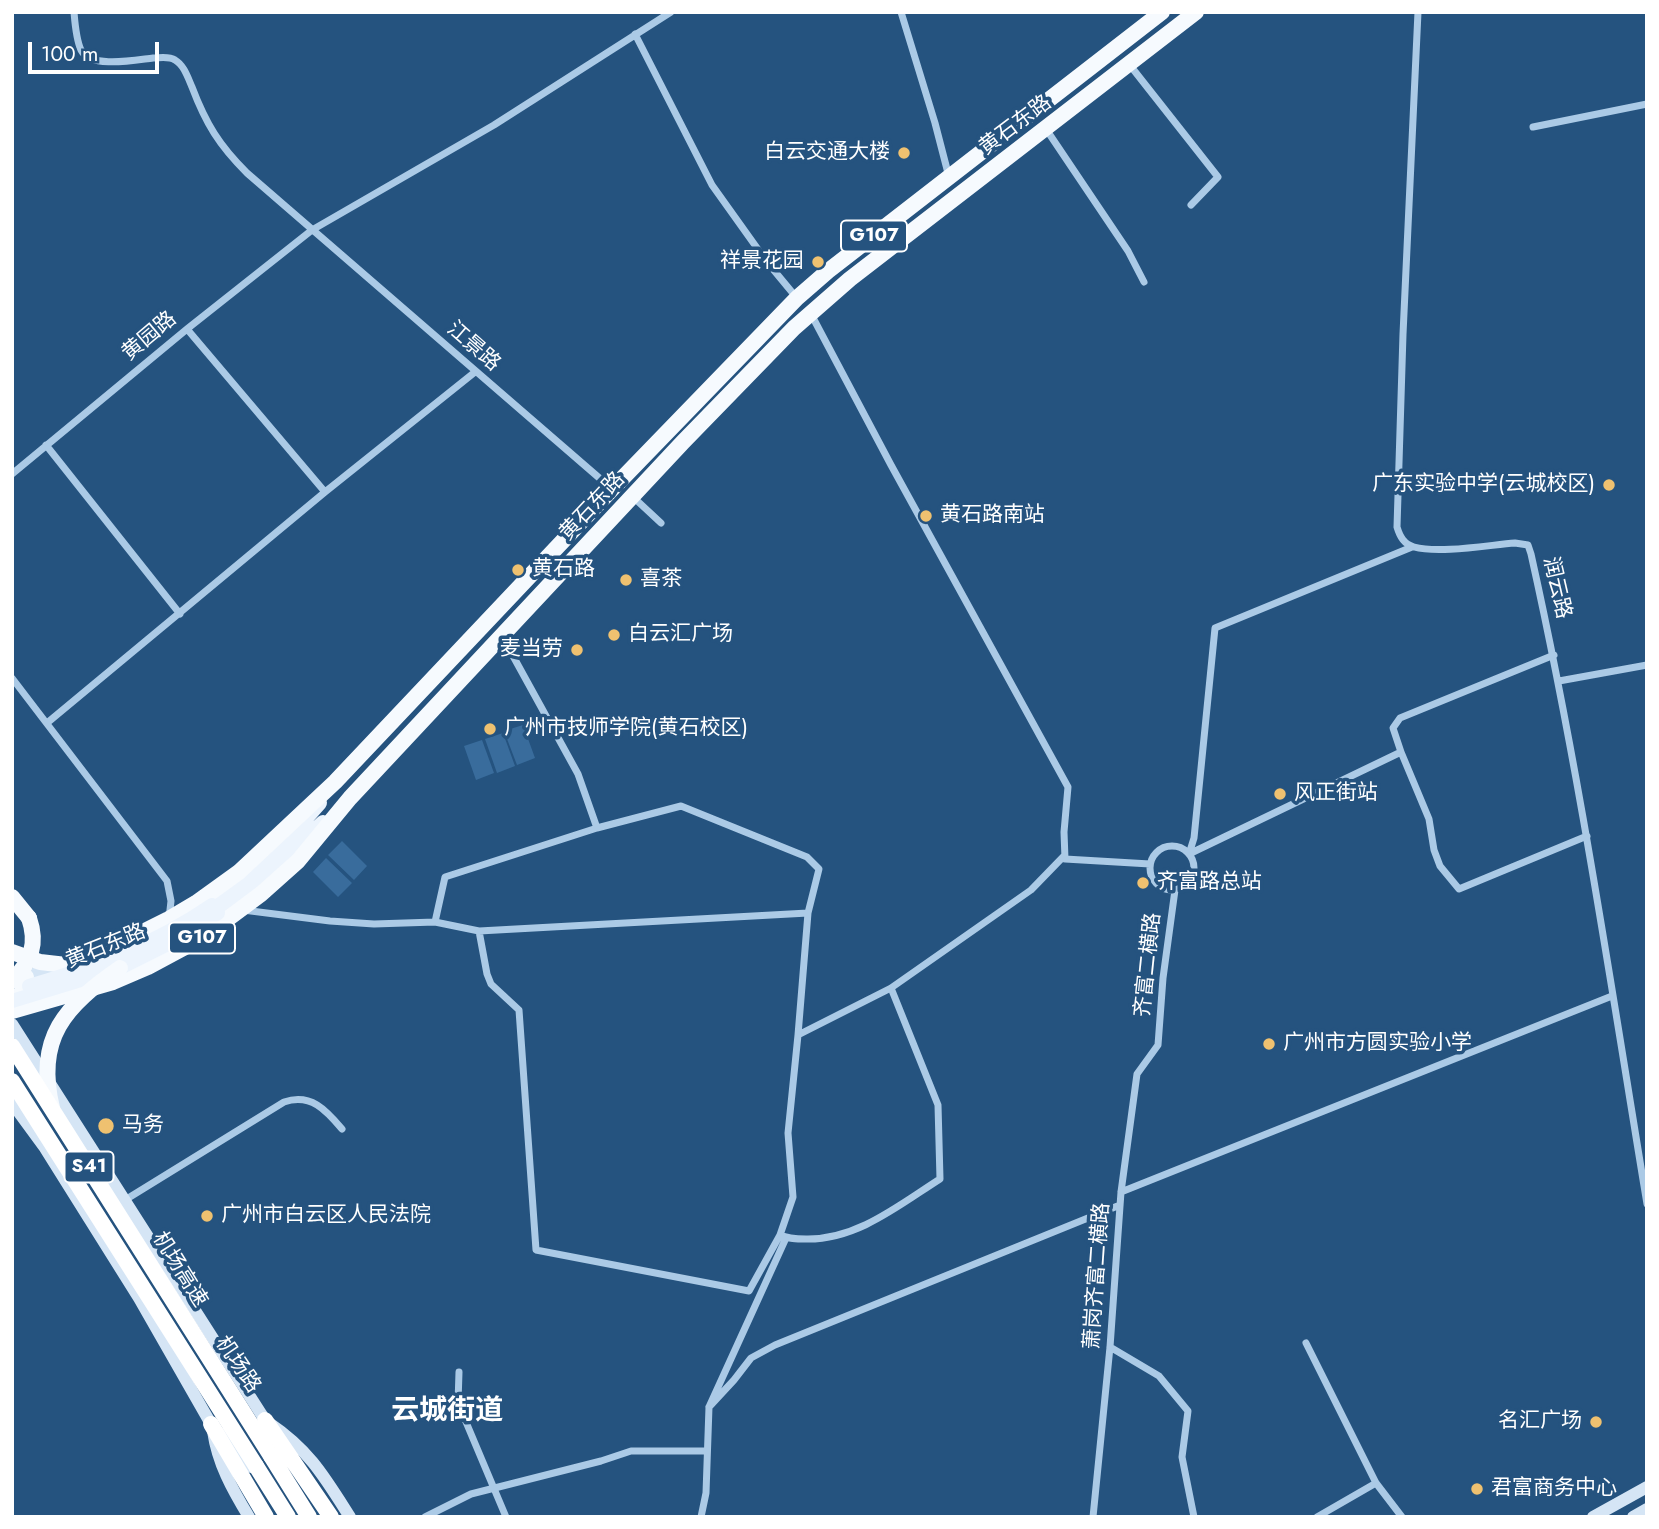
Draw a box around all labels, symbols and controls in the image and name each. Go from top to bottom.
scale bar [32,28,163,72]
text: 100 m [41,39,98,69]
street label: 黄石东路 [975,91,1057,161]
place label: 白云交通大楼 [764,140,890,166]
marker: 白云交通大楼 [896,145,912,161]
road number: G107 [841,220,907,252]
place label: 祥景花园 [720,249,804,275]
marker: 祥景花园 [810,254,826,270]
street label: 黄园路 [118,307,182,367]
street label: 江景路 [441,317,505,377]
street label: 黄石东路 [555,468,631,546]
place label: 广东实验中学(云城校区) [1372,472,1595,498]
marker: 广东实验中学(云城校区) [1601,477,1617,493]
place label: 黄石路南站 [940,503,1045,529]
marker: 黄石路南站 [918,508,934,524]
street label: 润云路 [1537,554,1575,622]
place label: 黄石路 [532,557,595,583]
marker: 黄石路 [510,562,526,578]
place label: 喜茶 [640,567,682,593]
marker: 喜茶 [618,572,634,588]
place label: 白云汇广场 [628,622,733,648]
marker: 白云汇广场 [606,627,622,643]
place label: 麦当劳 [500,637,563,663]
marker: 麦当劳 [569,642,585,658]
place label: 广州市技师学院(黄石校区) [504,716,748,742]
marker: 广州市技师学院(黄石校区) [482,721,498,737]
place label: 风正街站 [1294,781,1378,807]
marker: 风正街站 [1272,786,1288,802]
place label: 齐富路总站 [1157,870,1262,896]
marker: 齐富路总站 [1135,875,1151,891]
street label: 齐富二横路 [1131,911,1167,1019]
street label: 黄石东路 [62,920,150,974]
road number: G107 [169,922,235,954]
place label: 广州市方圆实验小学 [1283,1031,1472,1057]
marker: 广州市方圆实验小学 [1261,1036,1277,1052]
place label: 马务 [122,1113,164,1139]
marker: 马务 [96,1116,116,1136]
road number: S41 [64,1152,114,1182]
street label: 萧岗齐富二横路 [1080,1202,1116,1350]
place label: 广州市白云区人民法院 [221,1203,431,1229]
marker: 广州市白云区人民法院 [199,1208,215,1224]
street label: 机场高速 [146,1228,212,1312]
street label: 机场路 [209,1332,265,1398]
district label: 云城街道 [391,1395,503,1429]
place label: 名汇广场 [1498,1409,1582,1435]
marker: 名汇广场 [1588,1414,1604,1430]
place label: 君富商务中心 [1491,1476,1617,1502]
marker: 君富商务中心 [1469,1481,1485,1497]

